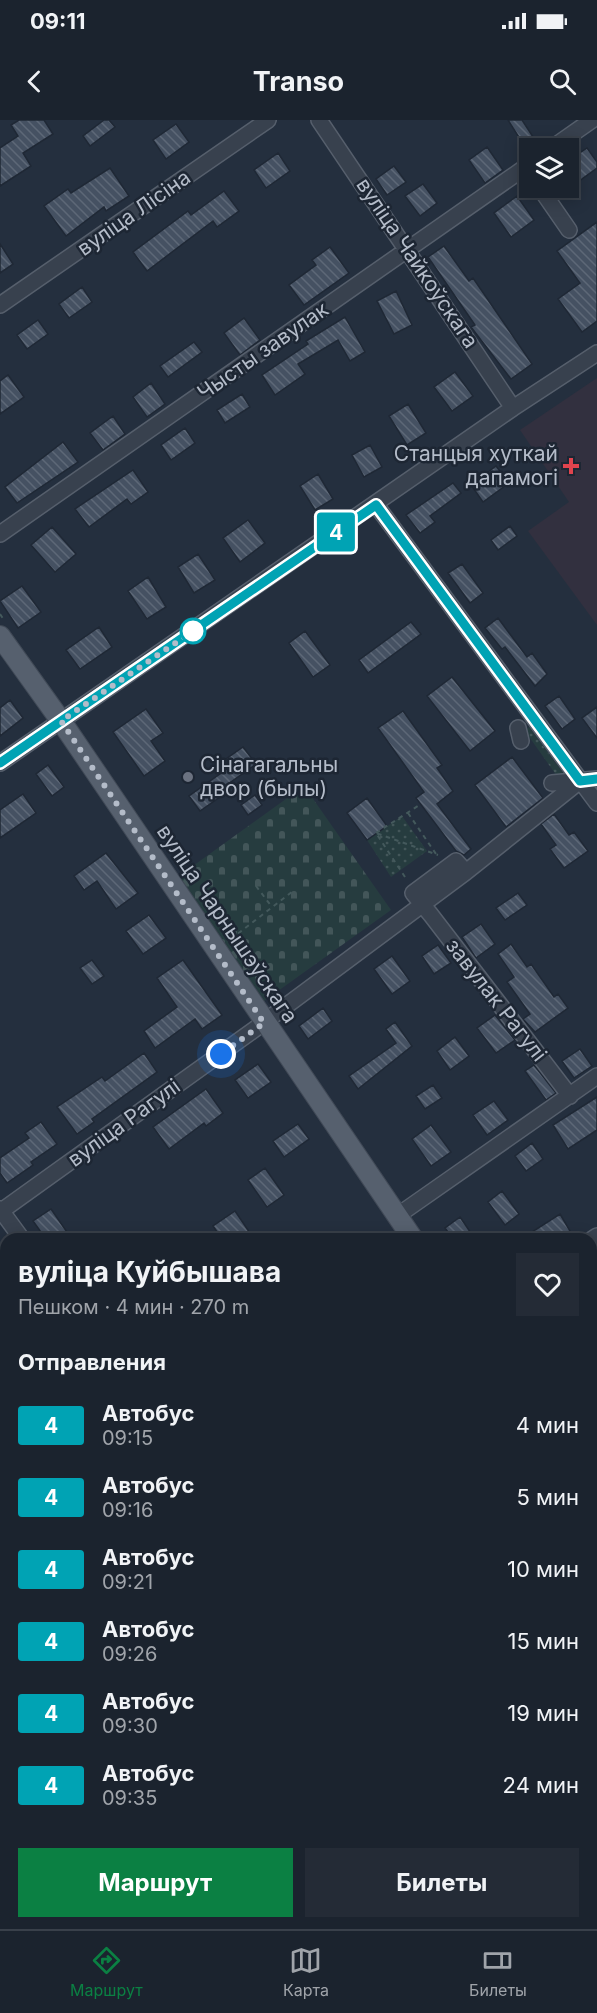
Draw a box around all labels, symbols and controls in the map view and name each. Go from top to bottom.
text: 09:11 [30,8,85,34]
icon: back [18,65,51,98]
text: Transo [253,65,344,98]
icon: search [546,65,579,98]
map controls [519,138,579,198]
button: layers [519,138,579,198]
street label: вуліца Лісіна [72,164,195,261]
street label: вуліца Чайкоўскага [351,173,484,352]
street label: Чысты завулак [193,296,333,405]
place label: Станцыя хуткай дапамогі [394,441,558,490]
marker: Станцыя хуткай дапамогі [562,457,580,475]
line badge: 4 [316,512,356,552]
text: 4 [329,520,343,545]
unlabelled marker [180,618,206,644]
place label: Сінагагальны двор (былы) [200,752,338,801]
marker: Сінагагальны двор (былы) [181,770,195,784]
street label: вуліца Чарнышэўскага [152,820,303,1028]
street label: завулак Рагулі [441,933,552,1066]
your location [206,1039,236,1069]
street label: вуліца Рагулі [63,1073,185,1172]
button: heart [516,1253,579,1316]
text: вуліца Куйбышава [18,1255,281,1289]
text: Пешком · 4 мин · 270 m [18,1295,249,1319]
text: Отправления [18,1349,166,1375]
text: Автобус [102,1400,195,1426]
text: 4 мин [516,1412,579,1438]
text: 4 [44,1413,58,1438]
text: 09:15 [102,1426,153,1450]
text: Автобус [102,1472,195,1498]
text: 5 мин [516,1484,579,1510]
text: 4 [44,1485,58,1510]
text: 09:16 [102,1498,153,1522]
text: Автобус [102,1544,195,1570]
text: 10 мин [507,1556,579,1582]
text: 4 [44,1557,58,1582]
text: 09:21 [102,1570,153,1594]
text: Автобус [102,1616,195,1642]
text: 15 мин [508,1628,579,1654]
text: 4 [44,1629,58,1654]
text: 09:26 [102,1642,157,1666]
text: Автобус [102,1688,195,1714]
text: 19 мин [507,1700,579,1726]
text: 4 [44,1701,58,1726]
text: 09:30 [102,1714,158,1738]
text: Автобус [102,1760,195,1786]
text: 24 мин [503,1772,579,1798]
text: 4 [44,1773,58,1798]
text: 09:35 [102,1786,157,1810]
button: Маршрут [18,1848,293,1917]
button: Билеты [305,1848,579,1917]
tab: Маршрут [70,1944,143,2000]
tab: Карта [283,1944,329,2000]
tab: Билеты [469,1944,527,2000]

